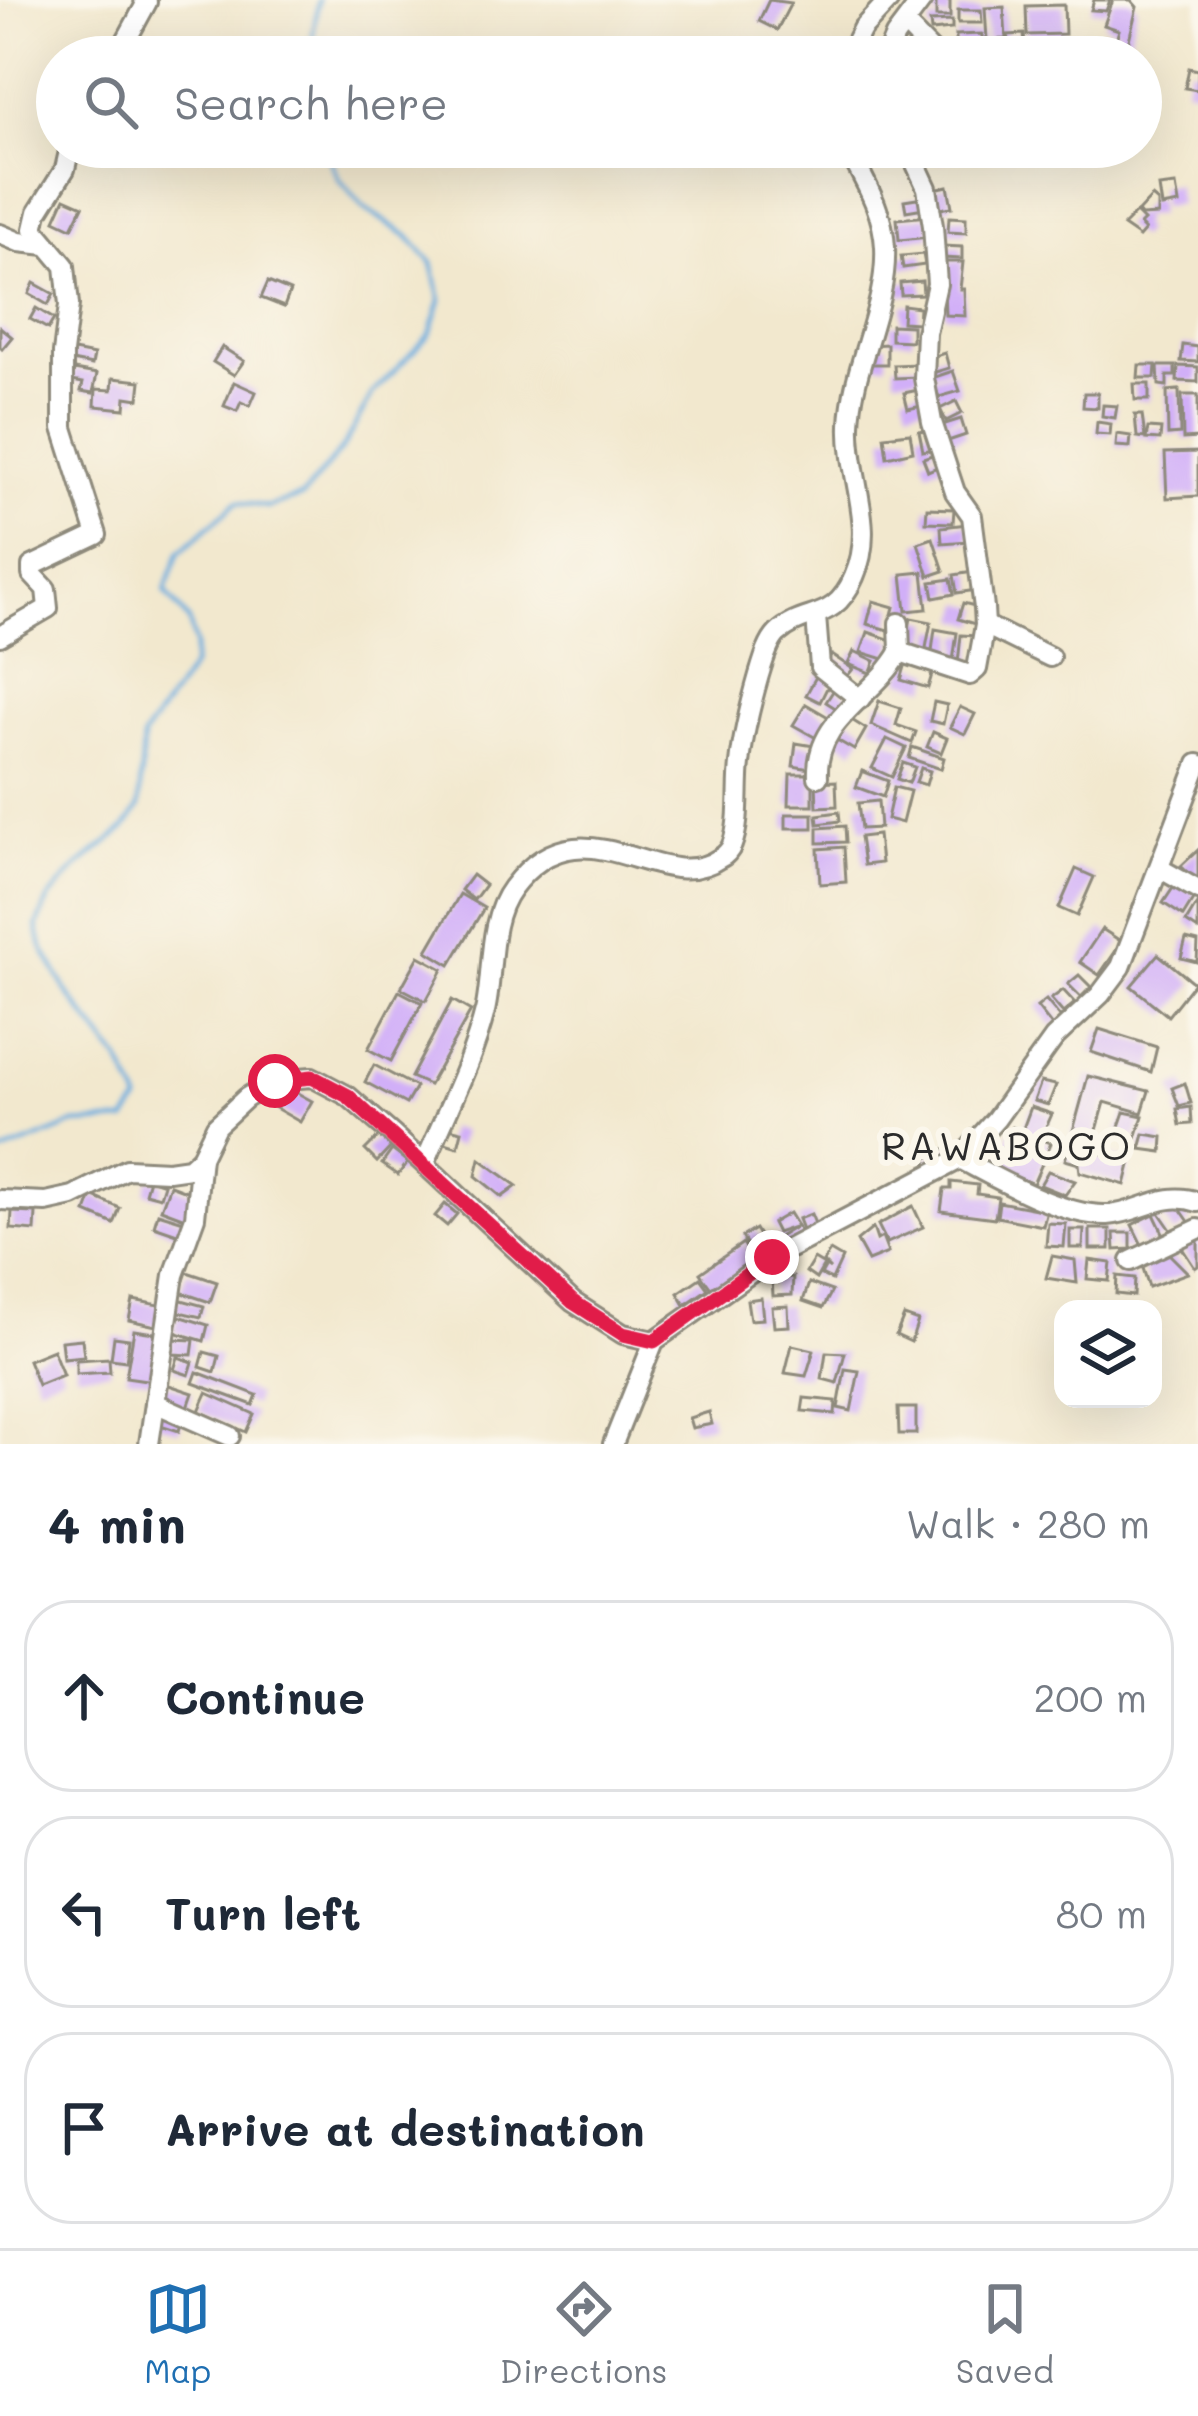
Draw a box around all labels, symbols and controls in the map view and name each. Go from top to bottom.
search box [36,36,1162,168]
icon: search [78,69,144,135]
text: Search here [174,73,448,131]
route start [248,1054,302,1108]
district label: RAWABOGO [881,1119,1133,1170]
route end [745,1230,799,1284]
map controls [1054,1300,1162,1408]
button: layers [1054,1300,1162,1408]
text: 4 min [48,1489,186,1556]
text: Walk · 280 m [906,1497,1150,1548]
icon: ahead [51,1663,117,1729]
text: Continue [165,1667,365,1725]
text: 200 m [1034,1671,1147,1722]
icon: left [51,1879,117,1945]
text: Turn left [165,1883,361,1941]
text: 80 m [1056,1887,1147,1938]
icon: arrive [51,2095,117,2161]
text: Arrive at destination [165,2099,645,2157]
tab: Map [144,2276,211,2391]
tab: Directions [500,2276,667,2391]
tab: Saved [956,2276,1054,2391]

